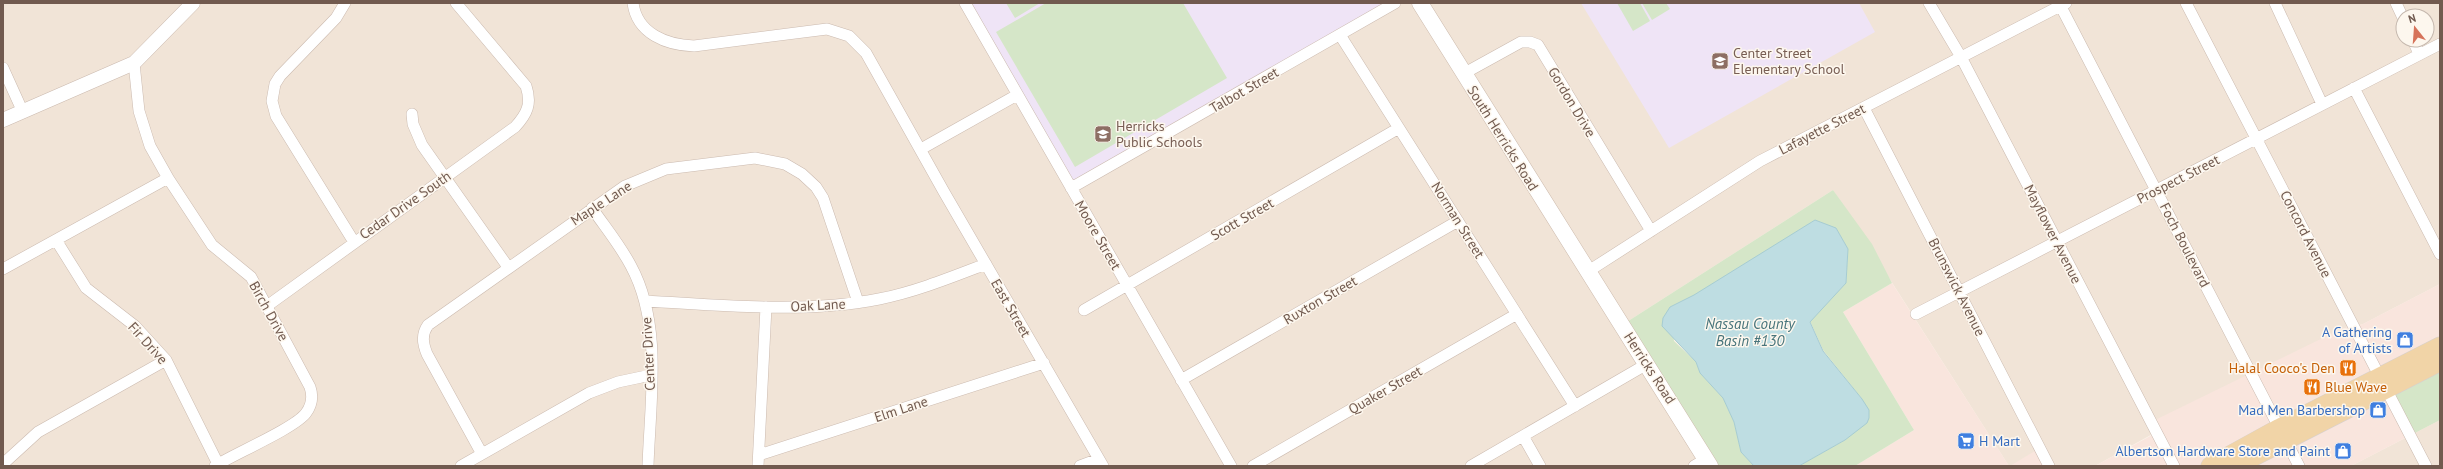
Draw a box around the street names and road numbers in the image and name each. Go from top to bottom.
street label: Talbot Street [1206,63,1282,117]
street label: Gordon Drive [1544,64,1600,140]
street label: South Herricks Road [1463,82,1543,194]
street label: Lafayette Street [1776,99,1869,159]
street label: Prospect Street [2134,150,2223,208]
street label: Cedar Drive South [356,167,454,243]
street label: Maple Lane [567,177,635,229]
street label: Norman Street [1427,178,1489,262]
street label: Mayflower Avenue [2020,181,2086,287]
street label: Concord Avenue [2276,187,2336,281]
street label: Scott Street [1207,194,1277,244]
street label: Moore Street [1071,197,1125,273]
street label: Foch Boulevard [2156,200,2214,290]
street label: Brunswick Avenue [1925,235,1989,339]
street label: Ruxton Street [1280,272,1360,328]
street label: East Street [987,276,1035,341]
street label: Birch Drive [245,278,293,344]
street label: Oak Lane [790,295,846,315]
street label: Center Drive [637,317,659,391]
street label: Fir Drive [124,318,172,368]
street label: Herricks Road [1620,329,1680,407]
street label: Quaker Street [1345,362,1425,418]
street label: Elm Lane [872,392,930,426]

